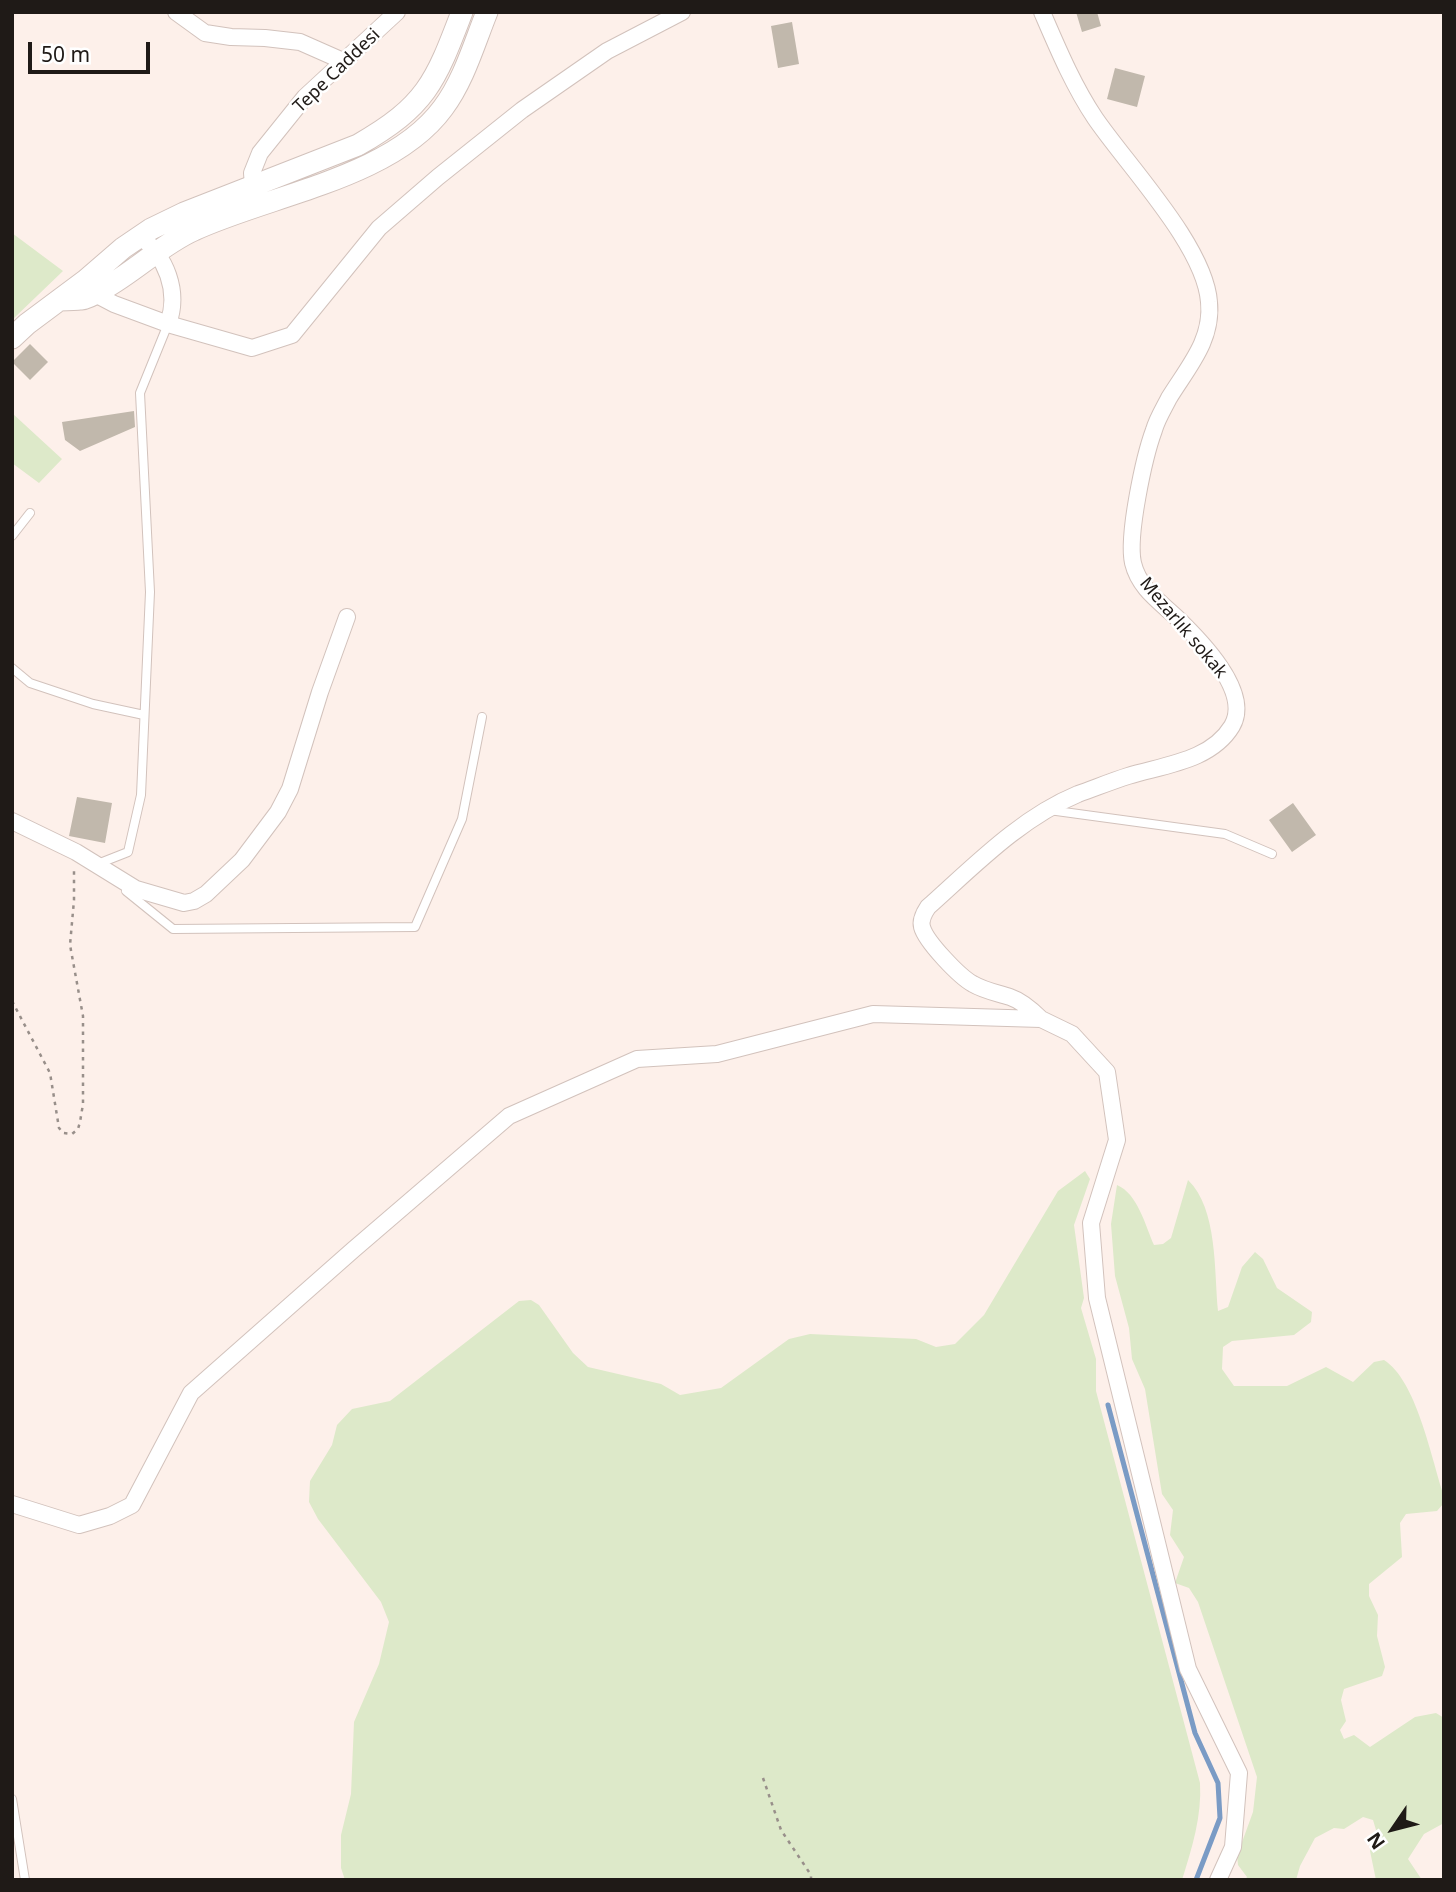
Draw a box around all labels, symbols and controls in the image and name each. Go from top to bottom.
street label: Tepe Caddesi [289,24,385,118]
scale bar [32,28,154,72]
text: 50 m [41,40,90,68]
street label: Mezarlık sokak [1135,573,1231,683]
north arrow [1358,1794,1428,1864]
text: N [1361,1827,1391,1855]

